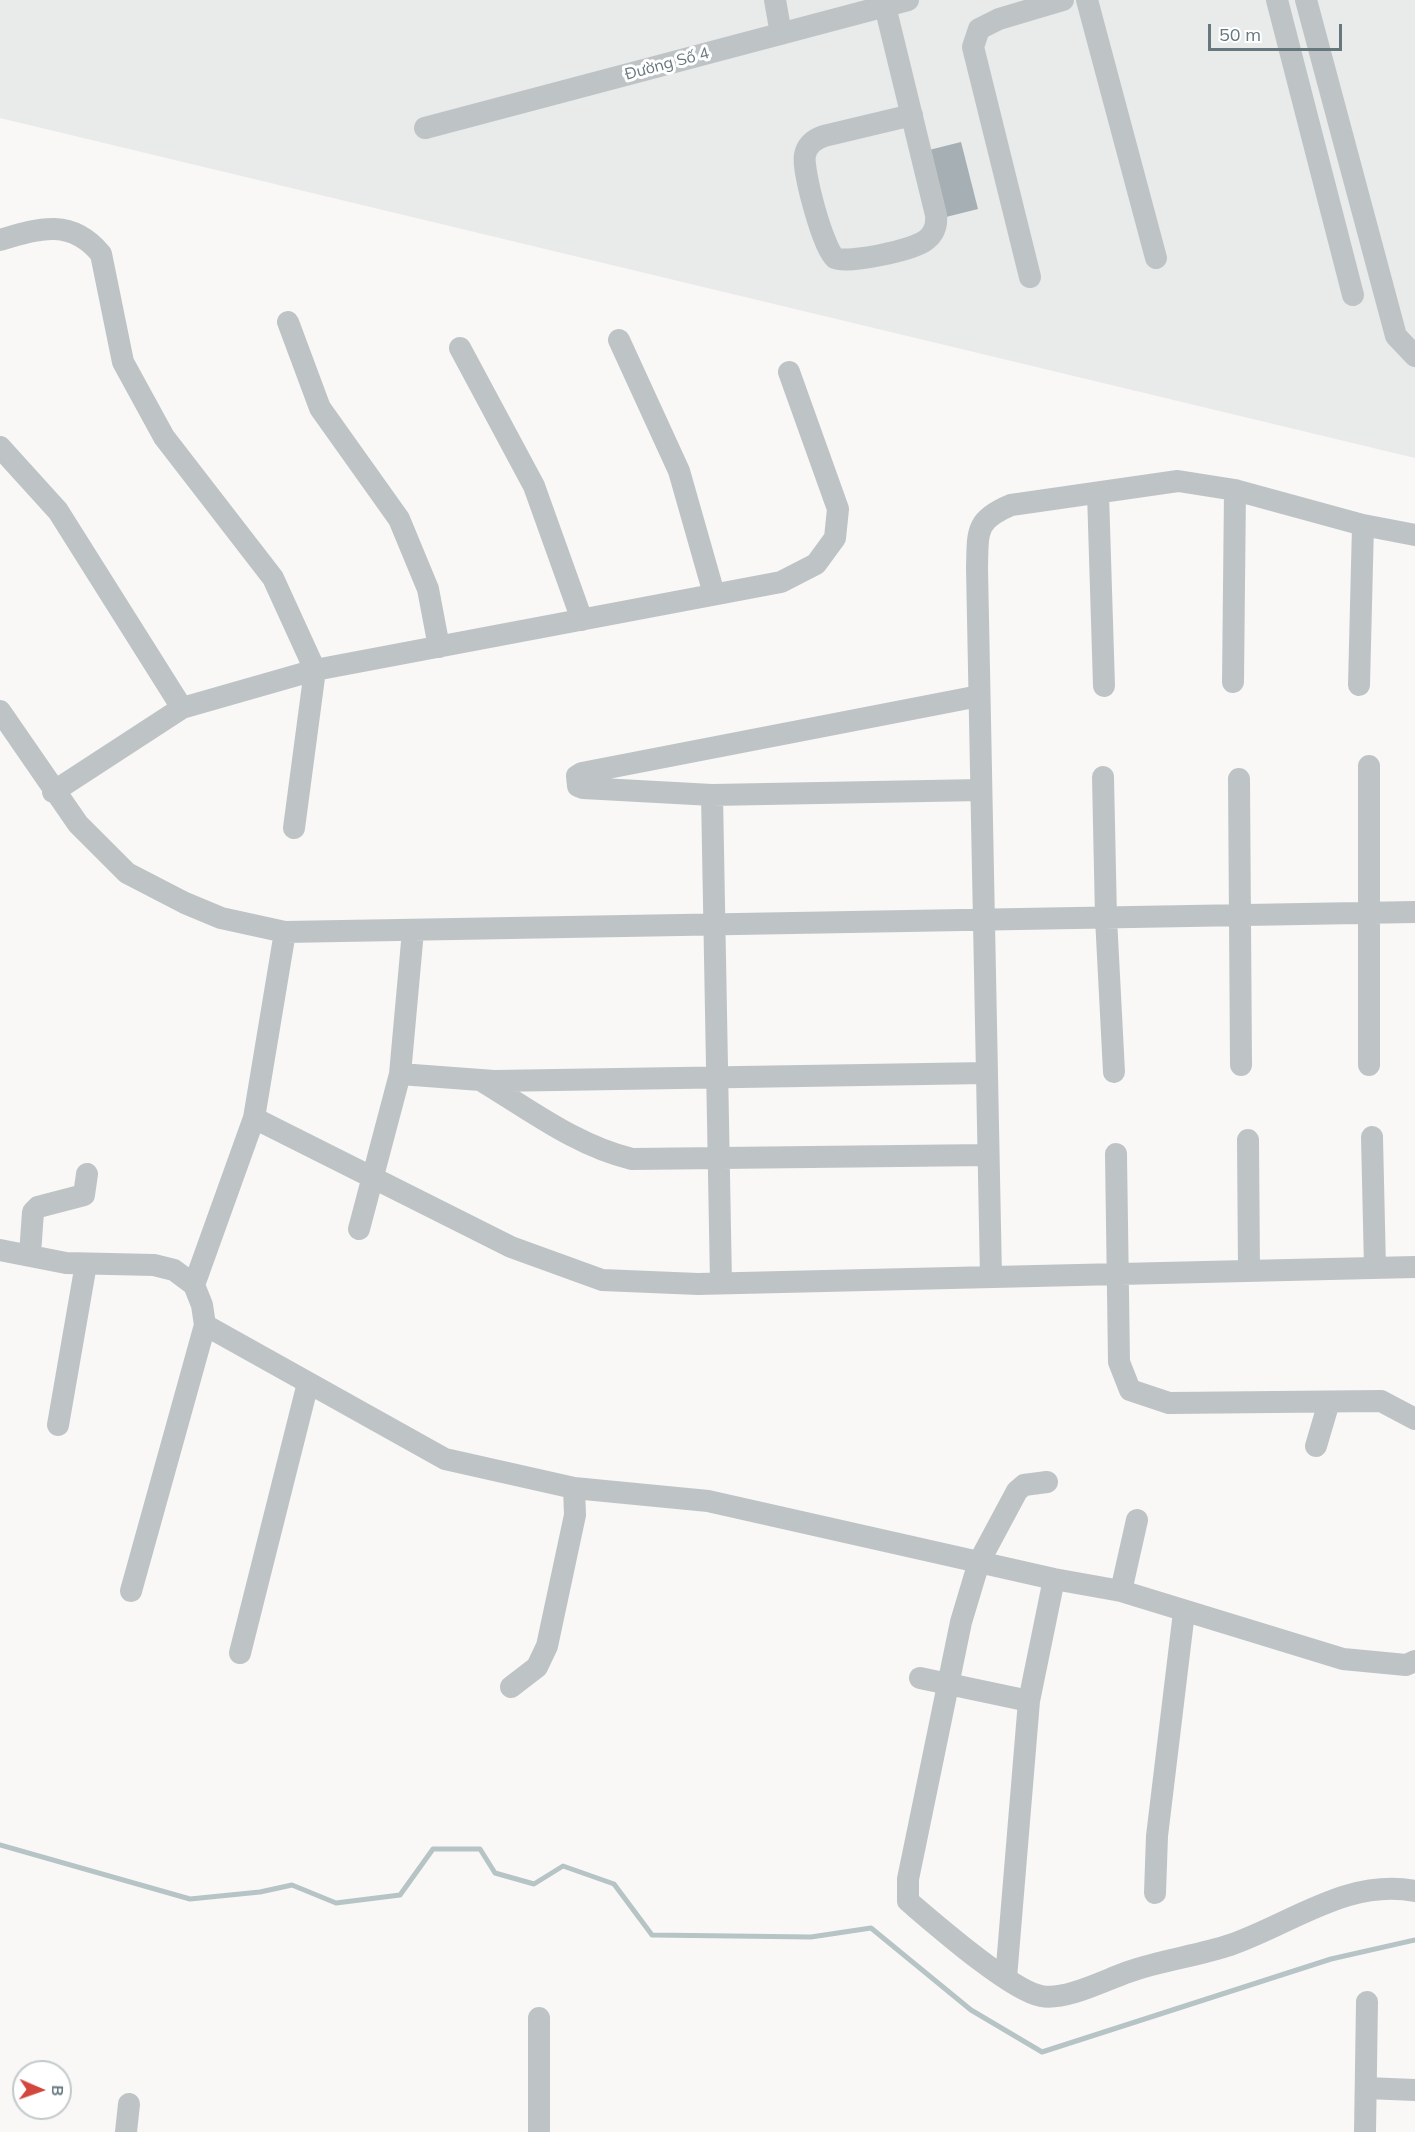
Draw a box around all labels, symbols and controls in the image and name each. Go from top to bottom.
scale bar [1211,12,1344,50]
text: 50 m [1219,23,1261,46]
street label: Đường Số 4 [623,44,711,84]
north arrow [12,2060,72,2120]
text: B [48,2085,68,2096]

